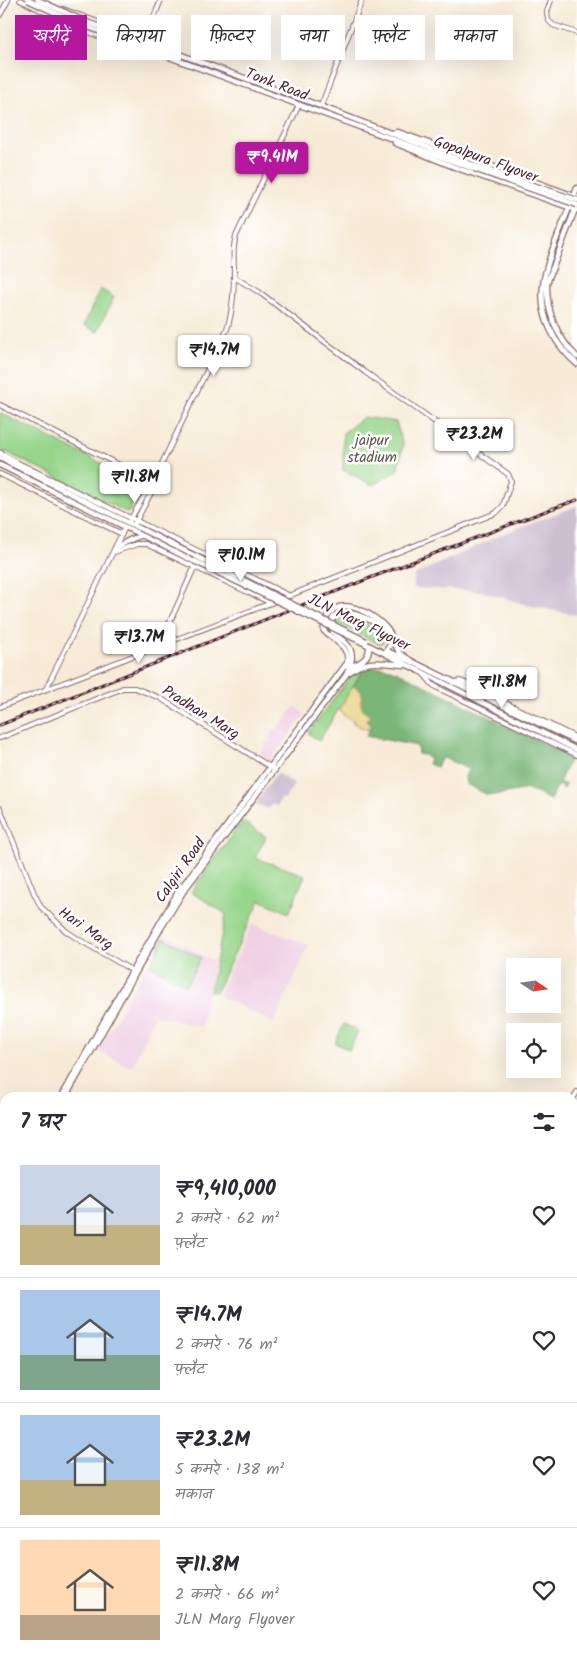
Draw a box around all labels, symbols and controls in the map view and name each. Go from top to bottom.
chip: खरीदें [15,15,87,60]
chip: किराया [97,15,181,60]
chip: फ़िल्टर [191,15,271,60]
chip: नया [281,15,345,60]
chip: फ़्लैट [355,15,425,60]
chip: मकान [435,15,513,60]
street label: Tonk Road [242,62,312,108]
street label: Gopalpura Flyover [430,130,542,190]
pin: ₹9.41M [231,142,313,184]
text: ₹9.41M [246,145,298,170]
pin: ₹14.7M [173,334,255,377]
text: ₹14.7M [189,338,239,363]
pin: ₹23.2M [433,418,515,461]
text: ₹23.2M [445,422,503,447]
park label: jaipur stadium [347,429,397,470]
pin: ₹11.8M [94,462,176,504]
text: ₹11.8M [111,465,159,490]
pin: ₹10.1M [200,540,282,582]
text: ₹10.1M [217,543,265,568]
street label: JLN Marg Flyover [303,588,415,659]
pin: ₹13.7M [98,622,180,664]
text: ₹13.7M [114,625,164,650]
pin: ₹11.8M [461,666,543,709]
text: ₹11.8M [478,670,526,695]
street label: Pradhan Marg [157,679,244,746]
street label: Calgiri Road [149,833,212,908]
street label: Hari Marg [53,901,118,957]
north arrow [506,958,561,1012]
map controls [506,958,561,1078]
button: locate [506,1023,561,1078]
text: 7 घर [20,1106,63,1139]
icon: filters [530,1108,558,1136]
text: ₹9,410,000 [175,1173,276,1206]
icon: home [60,1185,120,1245]
icon: heart [530,1201,558,1229]
text: 2 कमरे · 62 m² [175,1206,279,1231]
text: फ़्लैट [175,1231,206,1256]
text: ₹14.7M [175,1299,242,1332]
icon: home [60,1310,120,1370]
icon: heart [530,1326,558,1354]
text: 2 कमरे · 76 m² [175,1332,277,1357]
text: फ़्लैट [175,1357,206,1382]
text: ₹23.2M [175,1424,250,1457]
icon: home [60,1435,120,1495]
icon: heart [530,1451,558,1479]
text: 5 कमरे · 138 m² [175,1457,284,1482]
text: मकान [175,1482,212,1507]
text: ₹11.8M [175,1549,239,1582]
icon: home [60,1560,120,1620]
icon: heart [530,1576,558,1604]
text: 2 कमरे · 66 m² [175,1582,279,1607]
text: JLN Marg Flyover [175,1607,294,1632]

